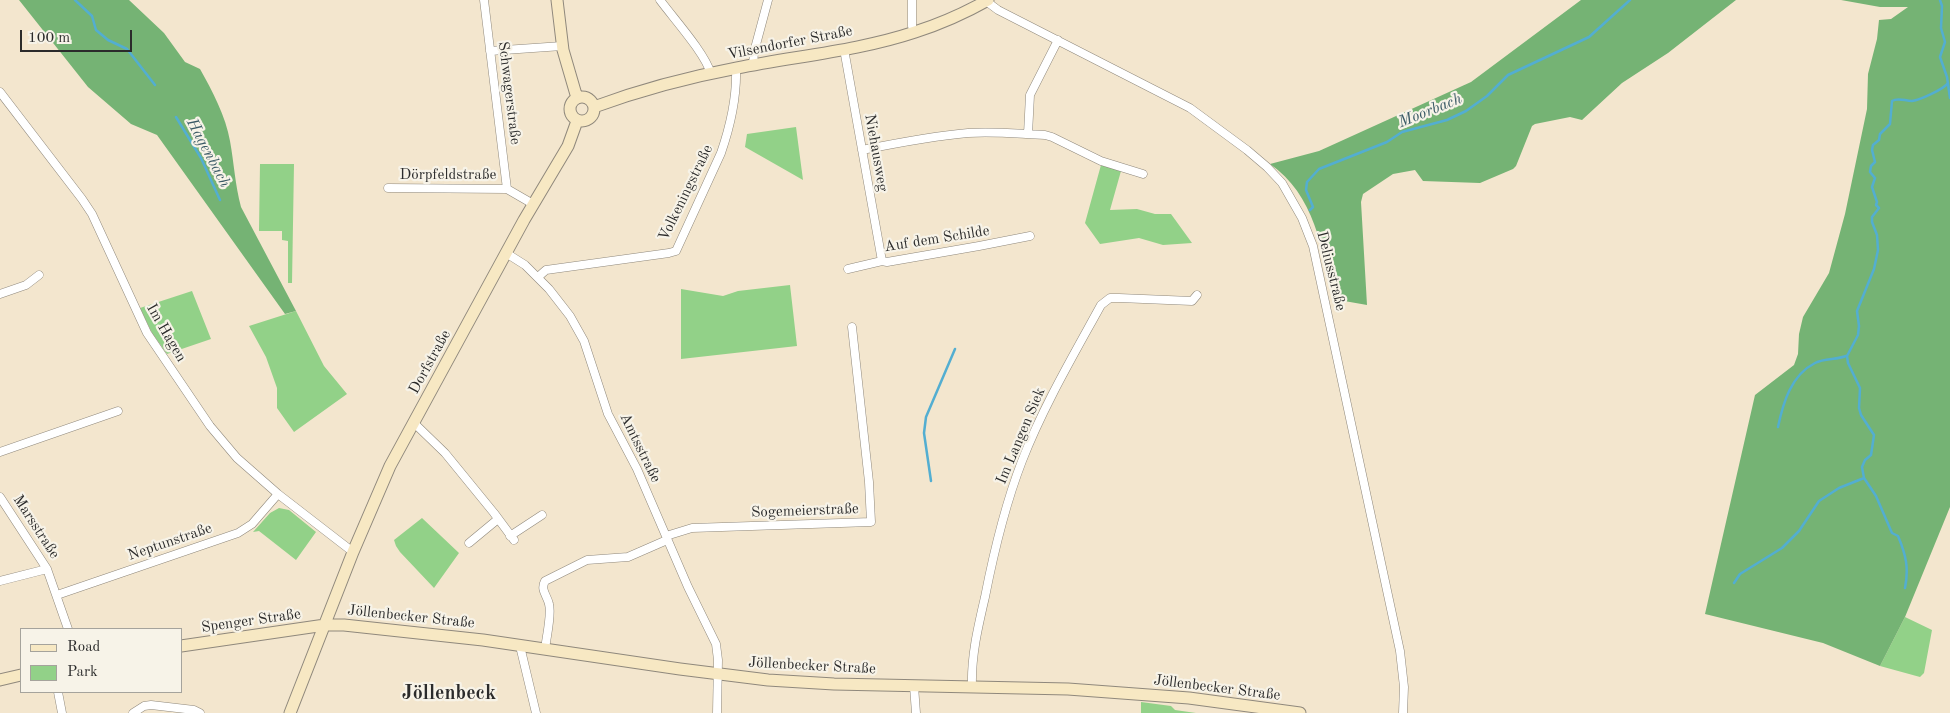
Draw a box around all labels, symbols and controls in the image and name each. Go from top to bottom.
scale bar [22,20,135,52]
street label: Vilsendorfer Straße [726,22,854,64]
text: 100 m [28,31,70,46]
street label: Schwagerstraße [494,40,524,146]
water label: Moorbach [1395,90,1465,132]
street label: Niehausweg [860,113,892,193]
water label: Hagenbach [182,115,234,191]
street label: Volkeningstraße [655,142,717,244]
street label: Dörpfeldstraße [400,166,496,184]
street label: Auf dem Schilde [883,222,991,256]
street label: Deliusstraße [1312,229,1350,313]
street label: Im Hagen [142,301,190,365]
street label: Dorfstraße [405,327,455,397]
street label: Im Langen Siek [993,385,1049,487]
street label: Amtsstraße [615,410,665,486]
street label: Marsstraße [9,492,63,562]
street label: Sogemeierstraße [751,500,859,522]
street label: Neptunstraße [126,519,214,565]
street label: Jöllenbecker Straße [347,601,475,633]
street label: Spenger Straße [200,605,302,637]
legend [20,628,182,693]
text: Road [67,640,100,655]
street label: Jöllenbecker Straße [748,654,876,678]
text: Park [67,665,98,680]
street label: Jöllenbecker Straße [1153,671,1281,705]
district label: Jöllenbeck [402,682,496,706]

